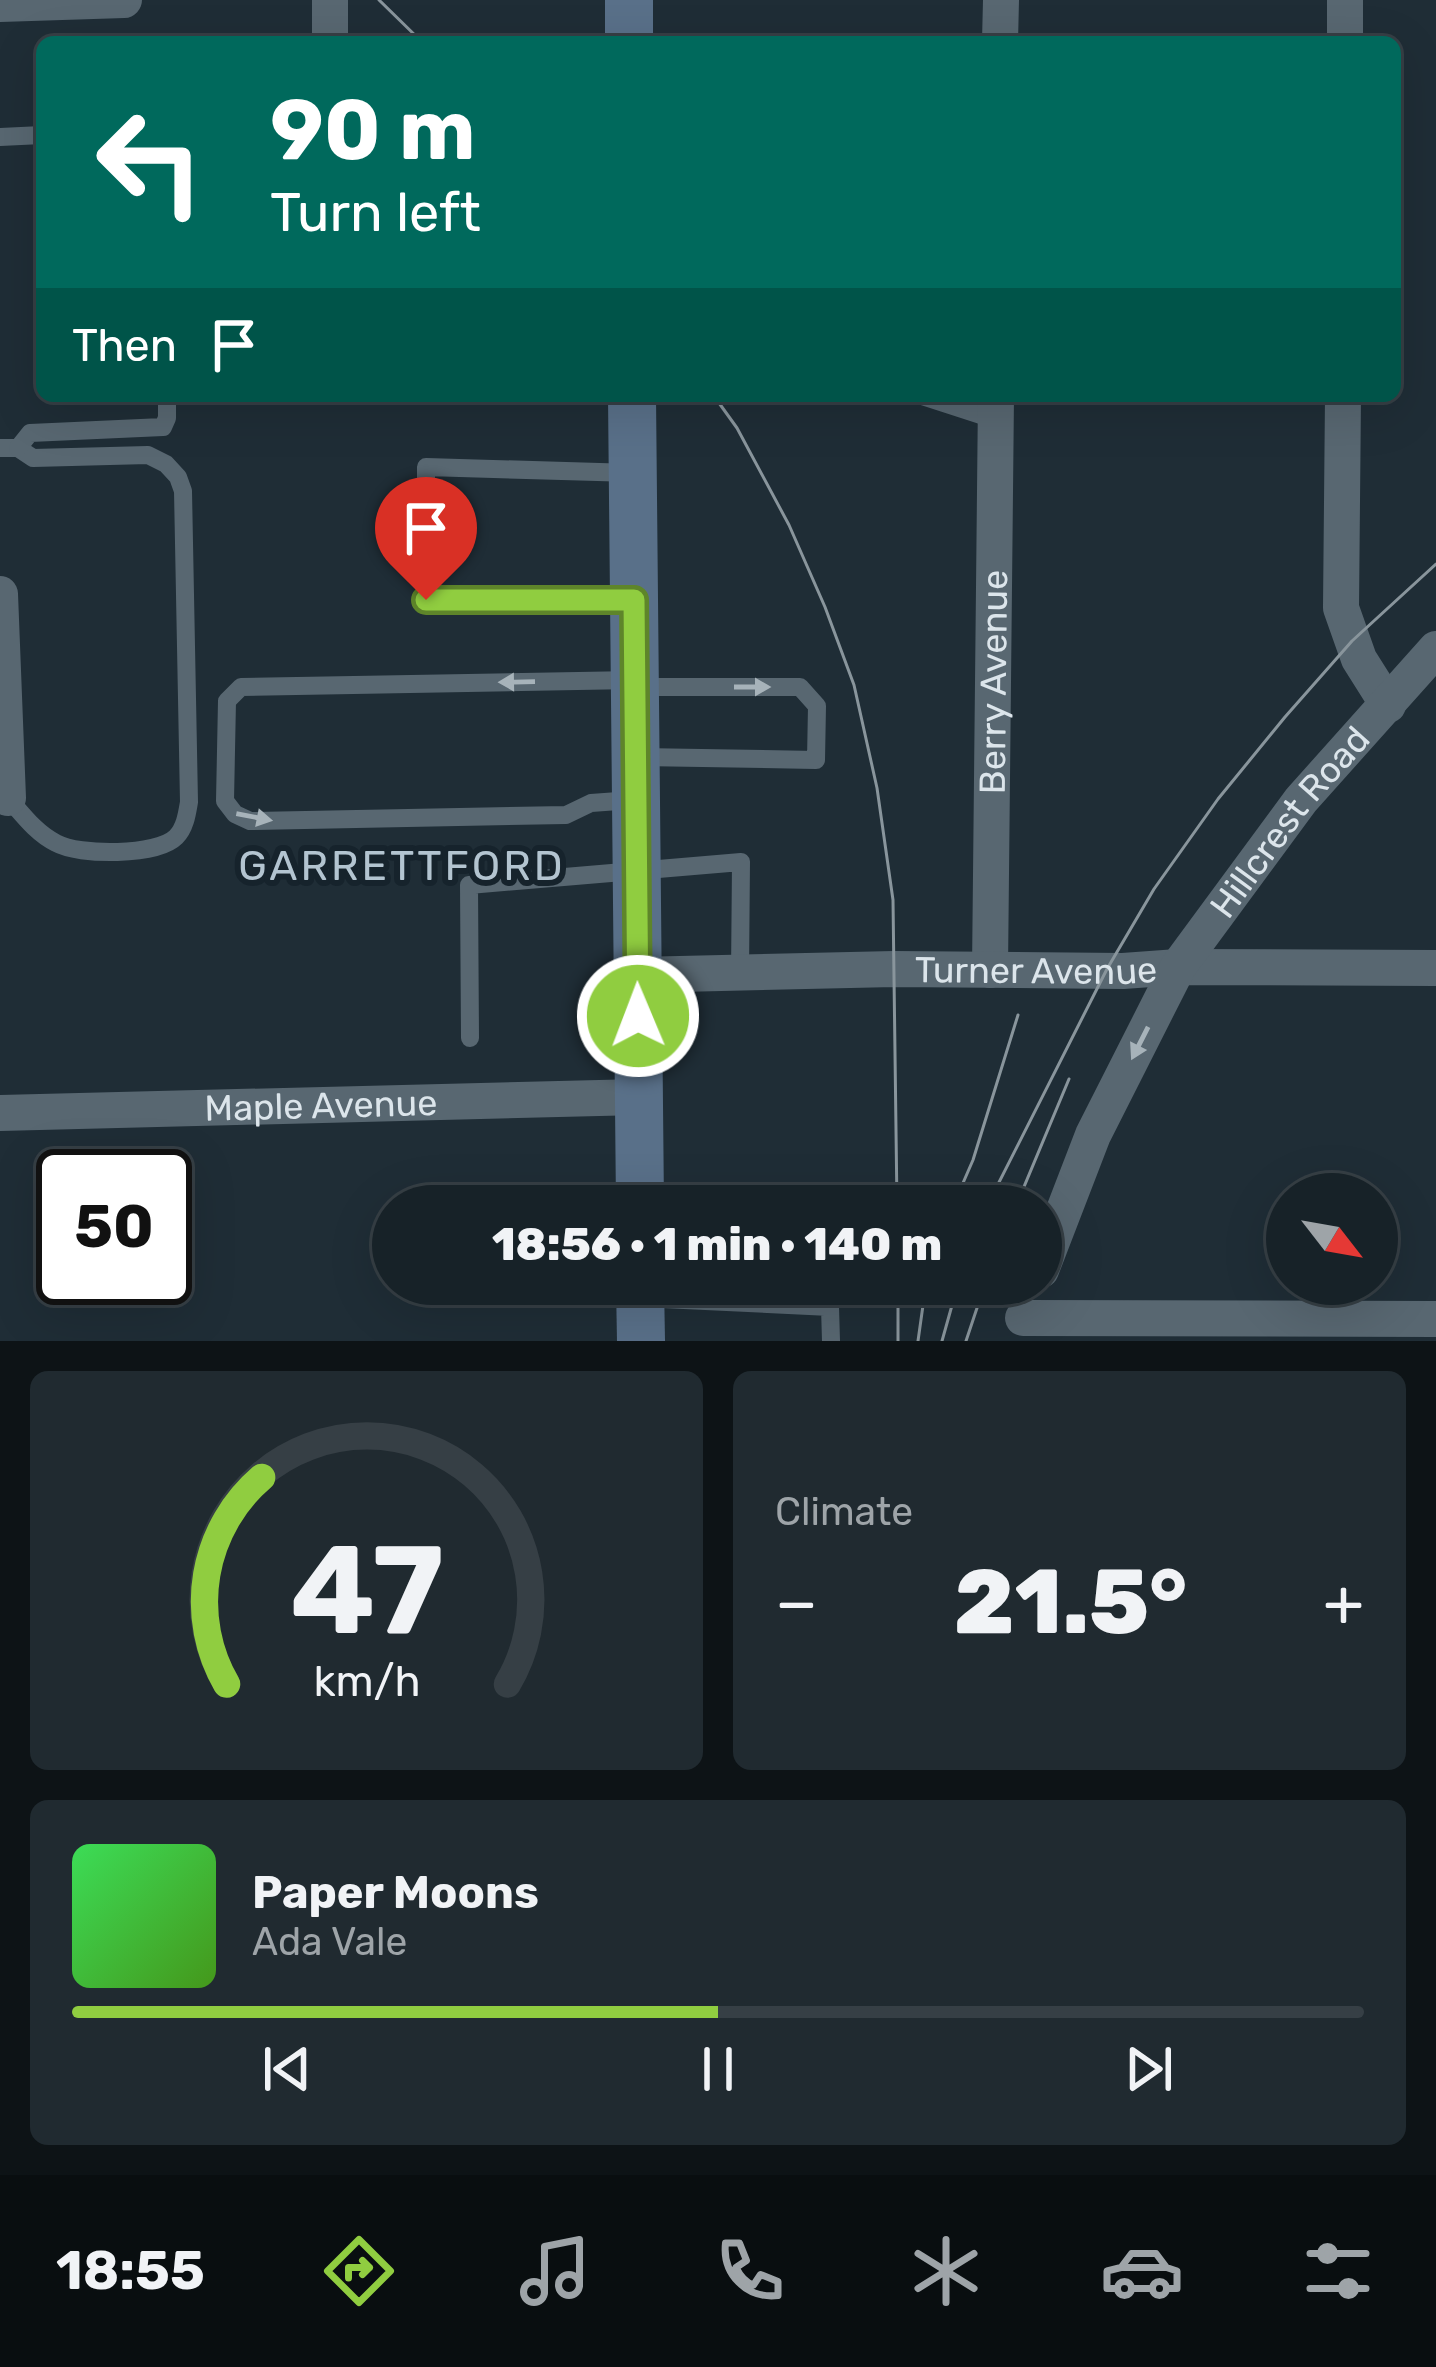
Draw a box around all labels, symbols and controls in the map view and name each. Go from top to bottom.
text: 90 m [270,80,476,180]
icon: left [72,84,228,240]
text: Turn left [270,181,481,245]
icon: arrive [201,312,267,378]
text: Then [72,319,177,372]
pin [375,477,477,600]
icon: arrive [393,495,459,561]
street label: Berry Avenue [970,570,1016,795]
one-way arrow [497,673,535,692]
one-way arrow [734,677,772,697]
street label: Hillcrest Road [1200,717,1378,926]
one-way arrow [236,808,273,827]
district label: GARRETTFORD [238,841,566,891]
street label: Turner Avenue [915,947,1159,993]
position arrow [575,953,701,1079]
one-way arrow [1130,1025,1150,1060]
street label: Maple Avenue [204,1081,438,1129]
speed limit sign: 50 [36,1149,192,1305]
north arrow [1266,1173,1398,1305]
map controls [1266,1173,1398,1305]
text: 18:56 · 1 min · 140 m [492,1218,942,1271]
text: Climate [775,1489,913,1535]
text: 47 [290,1516,443,1664]
text: 21.5° [954,1549,1187,1656]
text: − [775,1563,818,1642]
text: + [1323,1563,1364,1642]
text: km/h [313,1655,420,1706]
text: Paper Moons [252,1866,539,1919]
text: Ada Vale [252,1919,407,1965]
icon: previous [254,2036,320,2102]
icon: pause [685,2036,751,2102]
icon: next [1116,2036,1182,2102]
icon: directions [317,2229,401,2313]
icon: music [513,2229,597,2313]
icon: phone [708,2229,792,2313]
icon: climate [904,2229,988,2313]
icon: car [1100,2229,1184,2313]
icon: filters [1296,2229,1380,2313]
text: 18:55 [56,2239,205,2303]

